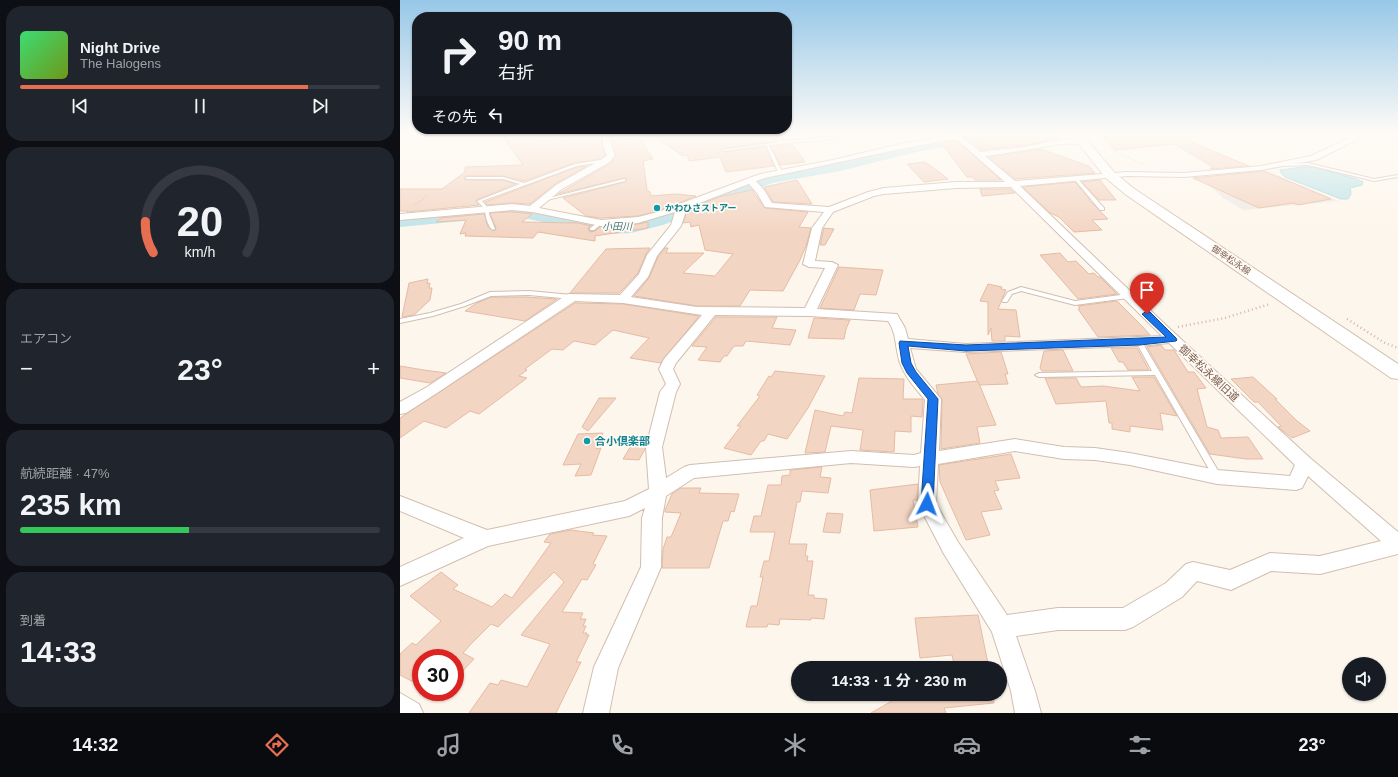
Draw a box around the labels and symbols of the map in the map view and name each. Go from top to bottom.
marker: かわひさストアー [652,203,662,213]
place label: かわひさストアー [665,203,736,213]
water label: 小田川 [602,221,633,232]
street label: 御幸松永線 [1210,243,1253,277]
pin [1130,273,1164,314]
street label: 御幸松永線旧道 [1176,342,1241,404]
place label: 合小倶楽部 [595,435,650,447]
marker: 合小倶楽部 [582,436,592,446]
position arrow [906,483,948,525]
speed limit sign: 30 [412,649,464,701]

